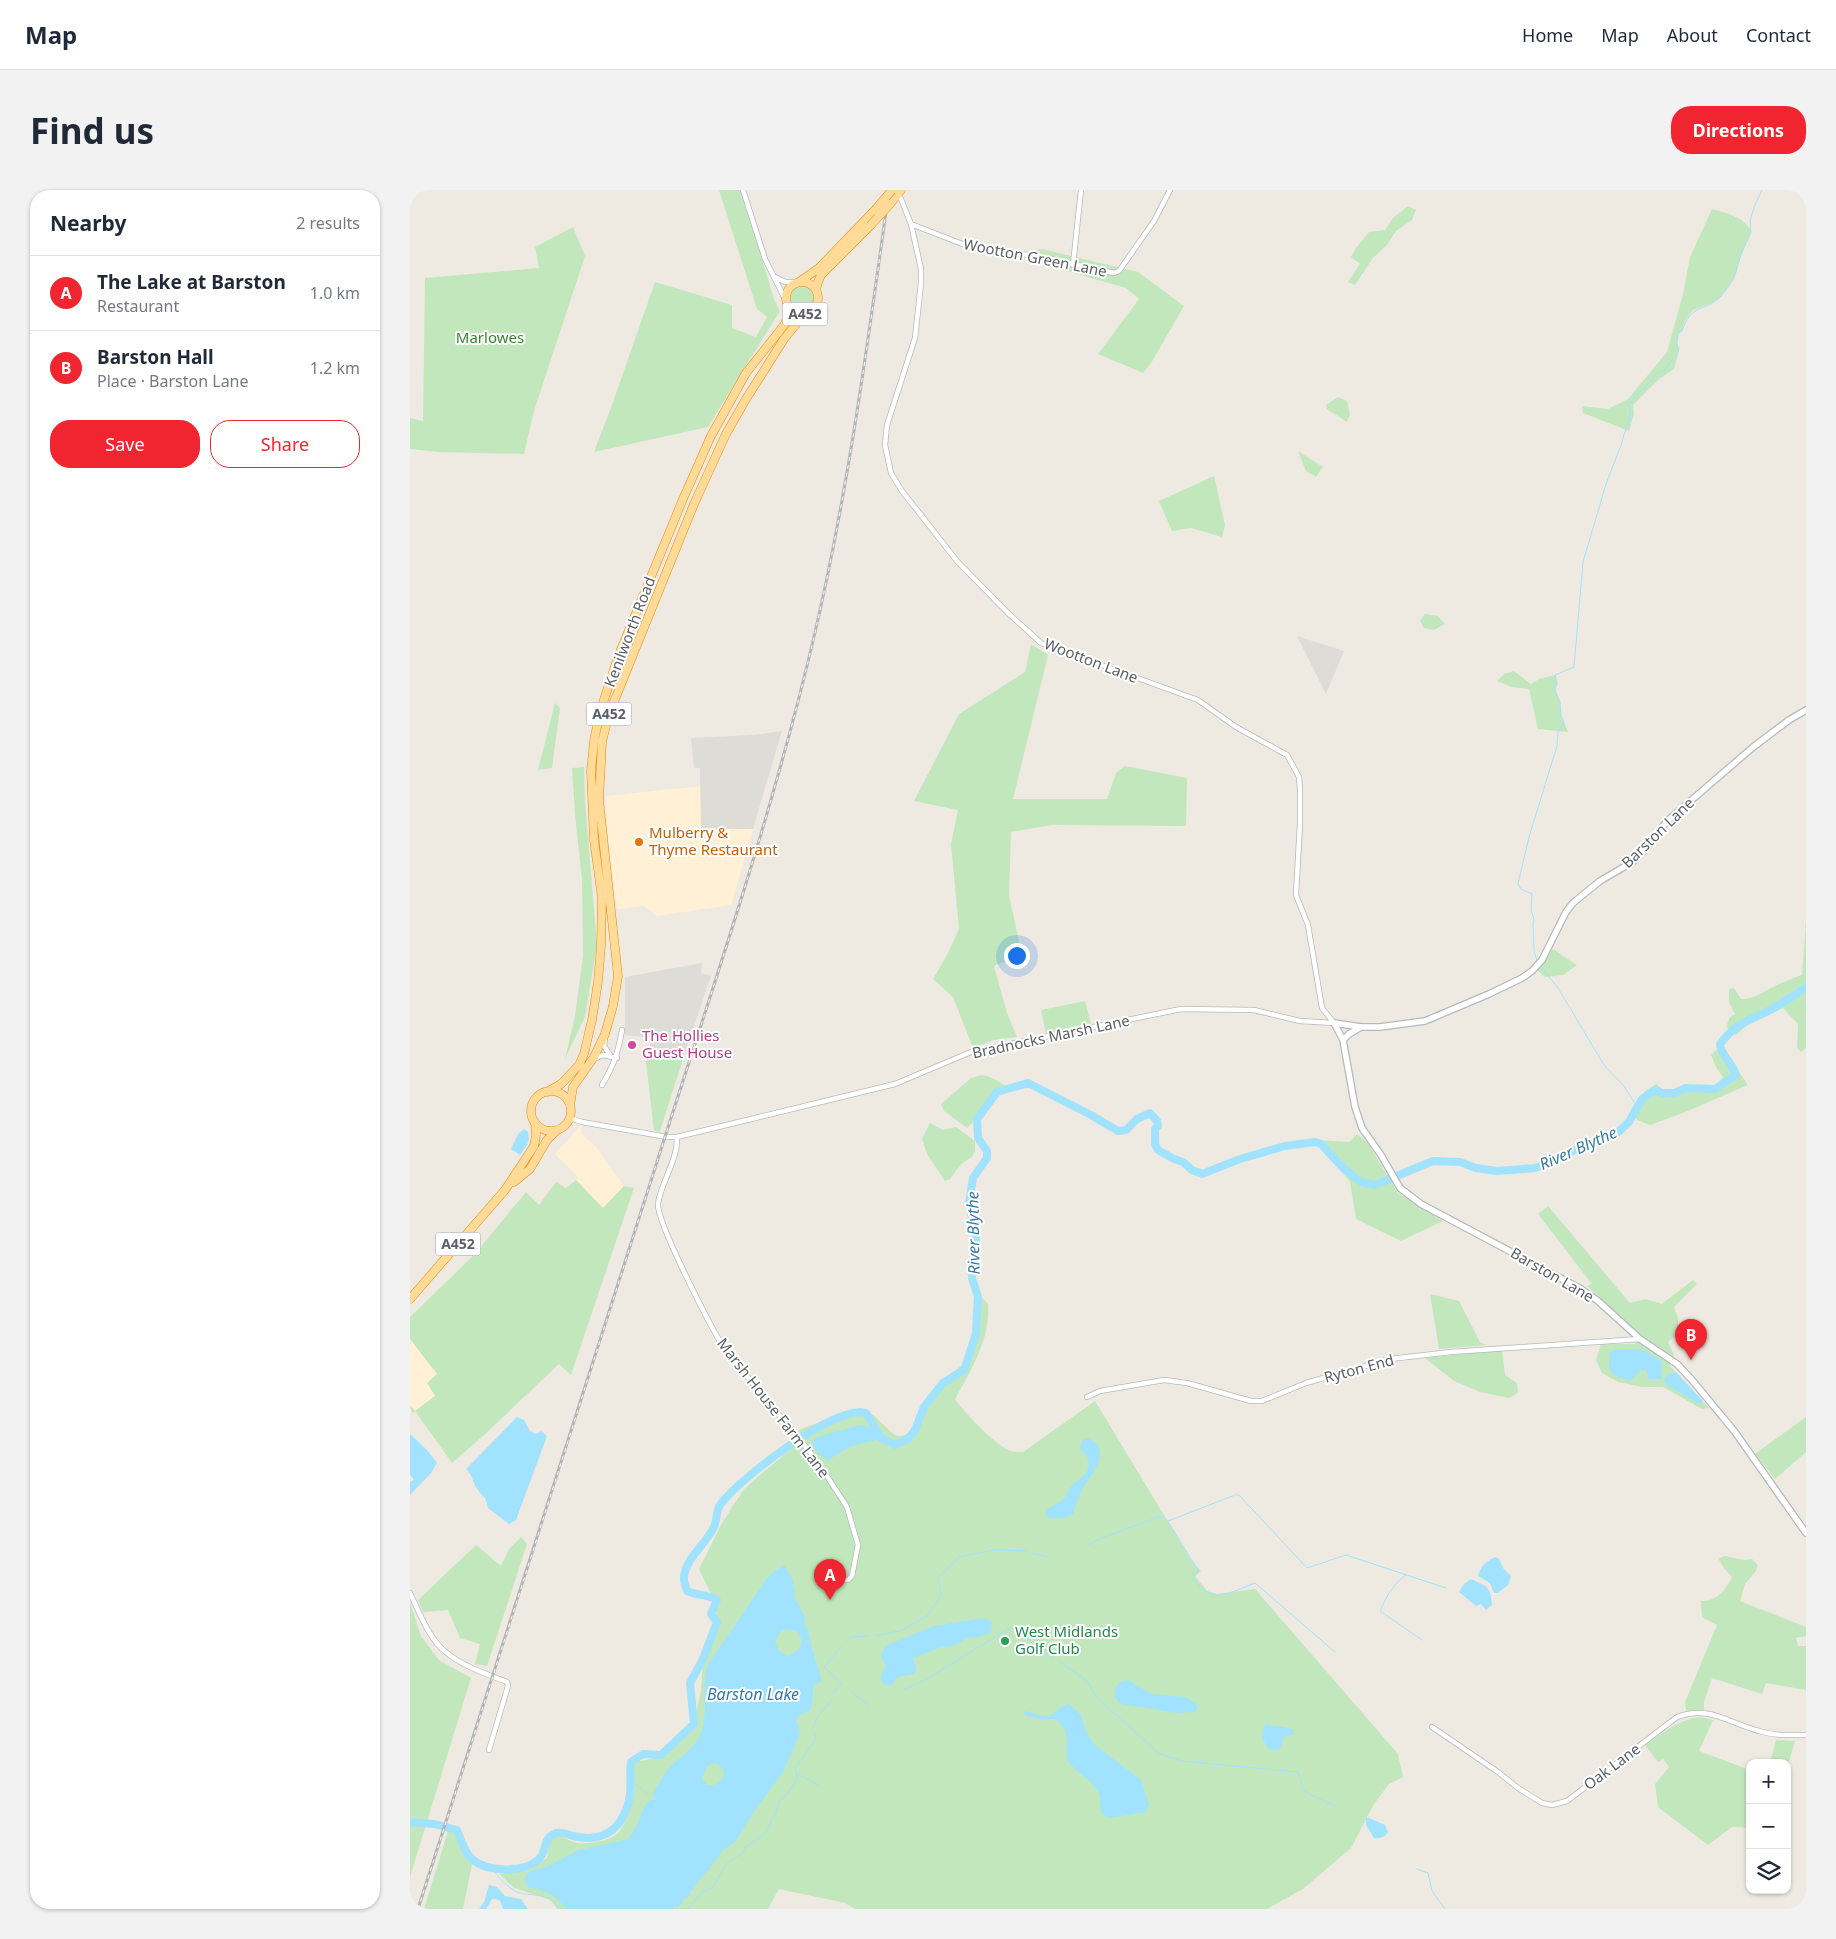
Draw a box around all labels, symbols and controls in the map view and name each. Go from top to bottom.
text: Map [25,18,77,51]
text: Home [1522,23,1573,47]
text: Map [1601,23,1639,47]
text: About [1667,23,1718,47]
text: Contact [1746,23,1811,47]
button: Directions [1671,106,1806,154]
text: Find us [30,107,154,154]
text: Nearby [50,209,126,237]
text: 2 results [296,212,360,234]
street label: Wootton Green Lane [962,233,1109,281]
text: The Lake at Barston [97,269,286,295]
text: A [60,282,72,304]
text: 1.0 km [310,282,360,304]
text: Restaurant [97,295,179,317]
road number: A452 [782,302,828,326]
park label: Marlowes [456,327,524,347]
text: Barston Hall [97,344,214,370]
text: B [61,357,71,379]
text: 1.2 km [310,357,360,379]
text: Place · Barston Lane [97,370,249,392]
button: Save [50,420,200,468]
button: Share [210,420,360,468]
street label: Kenilworth Road [599,574,659,690]
street label: Wootton Lane [1042,633,1141,687]
road number: A452 [586,702,632,726]
street label: Barston Lane [1617,793,1698,872]
place label: Mulberry & Thyme Restaurant [649,822,778,859]
marker: Mulberry & Thyme Restaurant [633,836,645,848]
your location [1004,943,1030,969]
street label: Bradnocks Marsh Lane [970,1010,1131,1062]
place label: The Hollies Guest House [642,1025,732,1062]
marker: The Hollies Guest House [626,1039,638,1051]
water label: River Blythe [1536,1121,1620,1175]
water label: River Blythe [961,1191,985,1275]
road number: A452 [436,1232,480,1256]
street label: Barston Lane [1507,1242,1598,1306]
pin: B [1675,1319,1707,1360]
street label: Marsh House Farm Lane [713,1333,835,1481]
street label: Ryton End [1322,1349,1396,1387]
pin: A [814,1559,846,1600]
place label: West Midlands Golf Club [1015,1621,1118,1658]
marker: West Midlands Golf Club [999,1635,1011,1647]
water label: Barston Lake [707,1683,799,1705]
street label: Oak Lane [1579,1738,1644,1794]
map controls [1746,1759,1791,1894]
button: + [1746,1759,1791,1804]
button: − [1746,1804,1791,1849]
button: layers [1746,1849,1791,1894]

